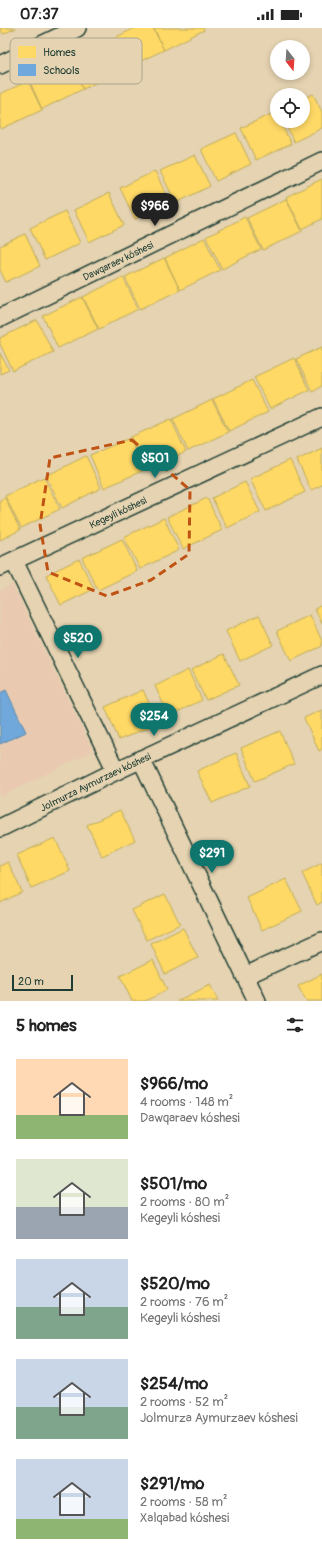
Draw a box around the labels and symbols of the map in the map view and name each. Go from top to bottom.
legend [10,38,142,84]
north arrow [270,40,310,80]
text: Homes [43,46,76,59]
text: Schools [43,64,80,77]
pin: $966 [131,193,179,227]
street label: Dawqaraev kóshesi [81,239,156,284]
pin: $501 [131,445,179,479]
street label: Kegeyli kóshesi [88,494,149,531]
pin: $520 [54,625,102,659]
pin: $254 [130,703,178,737]
street label: Jolmurza Aymurzaev kóshesi [38,751,153,814]
pin: $291 [188,840,236,874]
scale bar [12,973,73,992]

